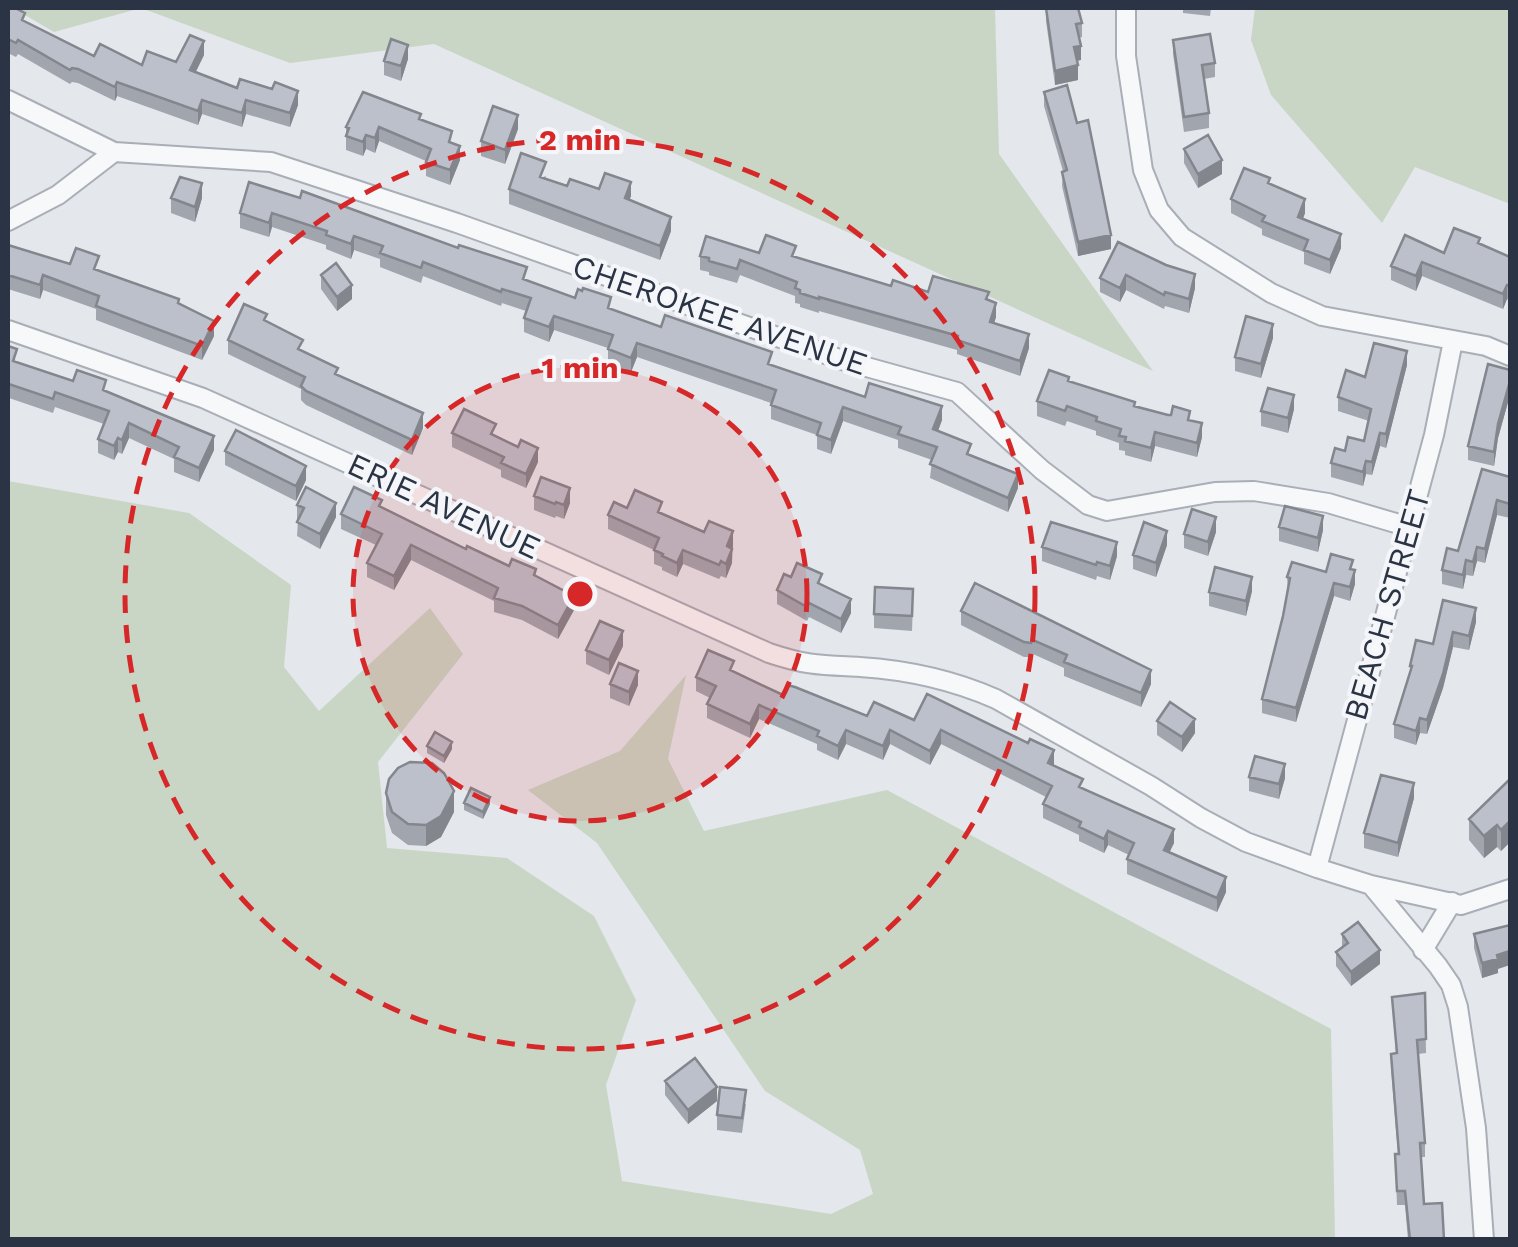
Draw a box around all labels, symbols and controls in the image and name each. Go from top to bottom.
text: 2 min [539,122,621,157]
street label: CHEROKEE AVENUE [568,247,872,383]
text: 1 min [541,350,619,385]
street label: ERIE AVENUE [342,445,546,567]
street label: BEACH STREET [1336,485,1438,725]
centre of rings [562,576,598,612]

